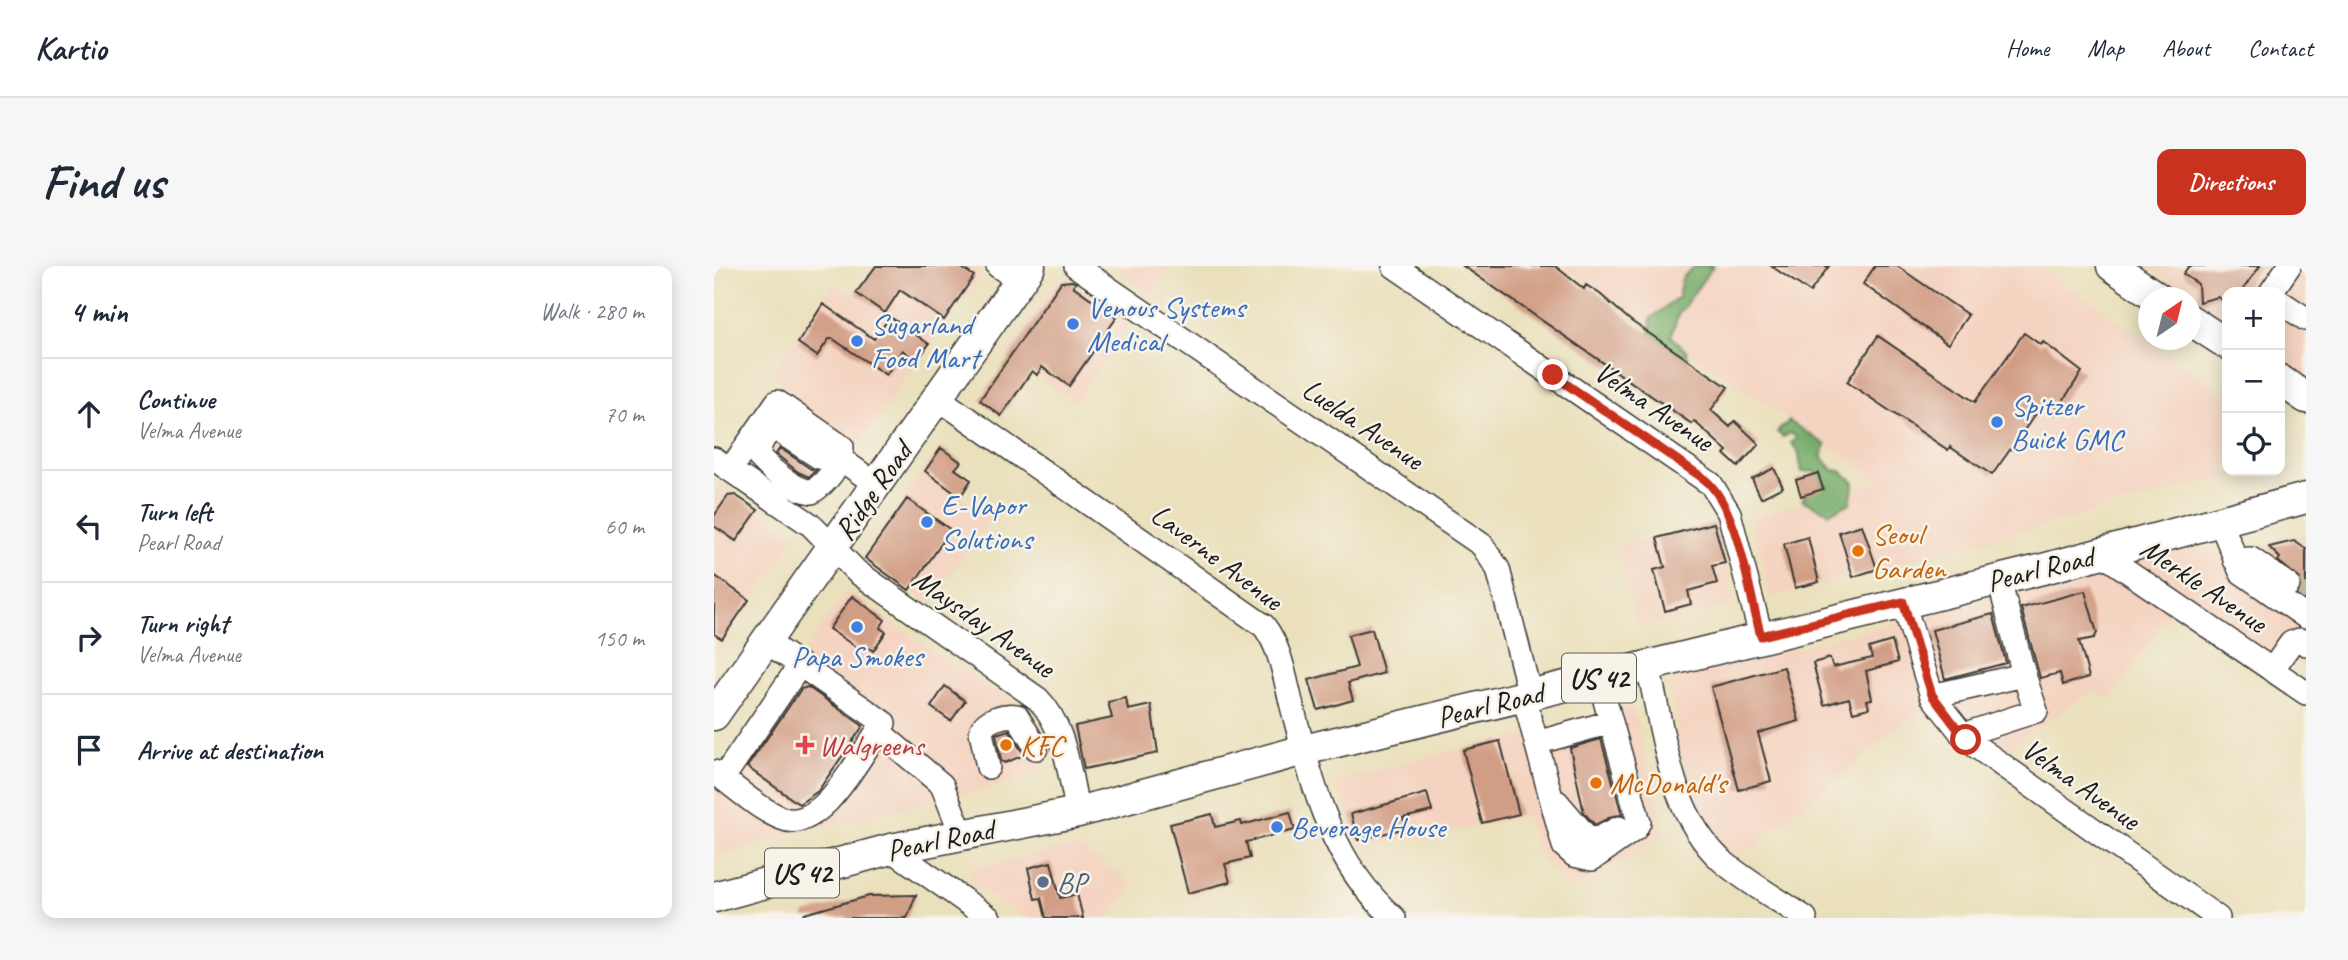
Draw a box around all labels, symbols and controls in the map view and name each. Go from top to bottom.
text: Kartio [35,27,106,69]
text: Home [2006,33,2049,63]
text: Map [2087,33,2124,63]
text: About [2162,33,2210,63]
text: Contact [2248,33,2313,63]
button: Directions [2157,149,2306,215]
text: Find us [42,151,164,213]
north arrow [2138,287,2201,350]
map controls [2222,287,2285,476]
button: + [2222,287,2285,350]
place label: Venous Systems Medical [1087,288,1248,360]
text: 4 min [70,293,127,331]
text: Walk · 280 m [540,297,644,326]
place label: Sugarland Food Mart [871,305,983,377]
marker: Venous Systems Medical [1065,316,1081,332]
marker: Sugarland Food Mart [849,333,865,349]
button: − [2222,350,2285,413]
street label: Velma Avenue [1587,352,1723,461]
route end [1537,359,1568,390]
street label: Luelda Avenue [1295,370,1433,480]
text: Continue [137,383,215,416]
place label: Spitzer Buick GMC [2011,386,2125,458]
icon: ahead [70,395,108,433]
text: 70 m [605,400,644,429]
button: locate [2222,413,2285,476]
marker: Spitzer Buick GMC [1989,414,2005,430]
text: Velma Avenue [137,416,241,445]
street label: Ridge Road [825,431,923,548]
place label: E-Vapor Solutions [941,486,1035,558]
text: Turn left [137,495,212,528]
street label: Laverne Avenue [1144,495,1292,620]
icon: left [70,507,108,545]
text: 60 m [605,512,644,541]
marker: E-Vapor Solutions [919,514,935,530]
place label: Seoul Garden [1872,515,1947,587]
text: Pearl Road [137,528,220,557]
street label: Merkle Avenue [2134,529,2276,642]
street label: Pearl Road [1983,536,2101,601]
marker: Seoul Garden [1850,543,1866,559]
street label: Maysday Avenue [906,560,1064,687]
text: Turn right [137,607,228,640]
icon: right [70,619,108,657]
marker: Papa Smokes [849,619,865,635]
text: 150 m [595,624,644,653]
place label: Papa Smokes [792,637,925,675]
text: Velma Avenue [137,640,241,669]
road number: US 42 [1562,654,1636,702]
street label: Pearl Road [1433,672,1551,737]
route start [1950,724,1981,755]
place label: Walgreens [819,726,926,764]
place label: KFC [1020,726,1067,764]
street label: Velma Avenue [2015,730,2149,840]
icon: arrive [70,731,108,769]
text: Arrive at destination [137,734,323,767]
marker: Walgreens [797,737,813,753]
marker: KFC [998,737,1014,753]
place label: McDonald's [1610,764,1729,802]
marker: McDonald's [1588,775,1604,791]
place label: Beverage House [1291,808,1448,846]
street label: Pearl Road [883,809,1001,870]
marker: Beverage House [1269,819,1285,835]
road number: US 42 [765,848,839,898]
place label: BP [1057,863,1090,901]
marker: BP [1035,874,1051,890]

